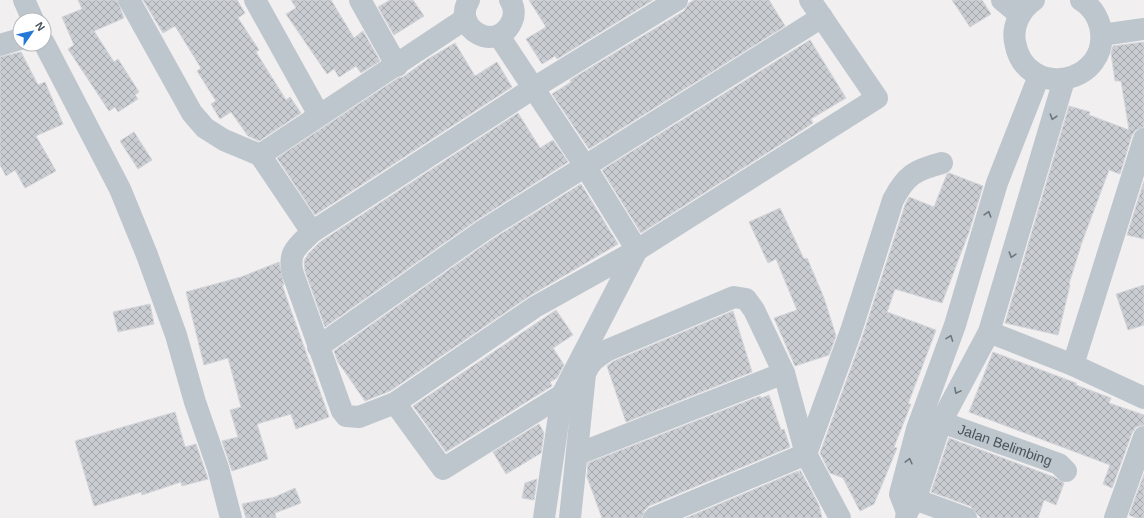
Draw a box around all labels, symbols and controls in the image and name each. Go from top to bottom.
north arrow [12,12,52,52]
text: N [33,20,48,33]
one-way arrow [1049,114,1058,121]
one-way arrow [983,210,992,217]
one-way arrow [1008,252,1017,259]
one-way arrow [945,335,953,342]
one-way arrow [955,387,962,394]
street label: Jalan Belimbing [956,421,1054,469]
one-way arrow [904,458,912,464]

